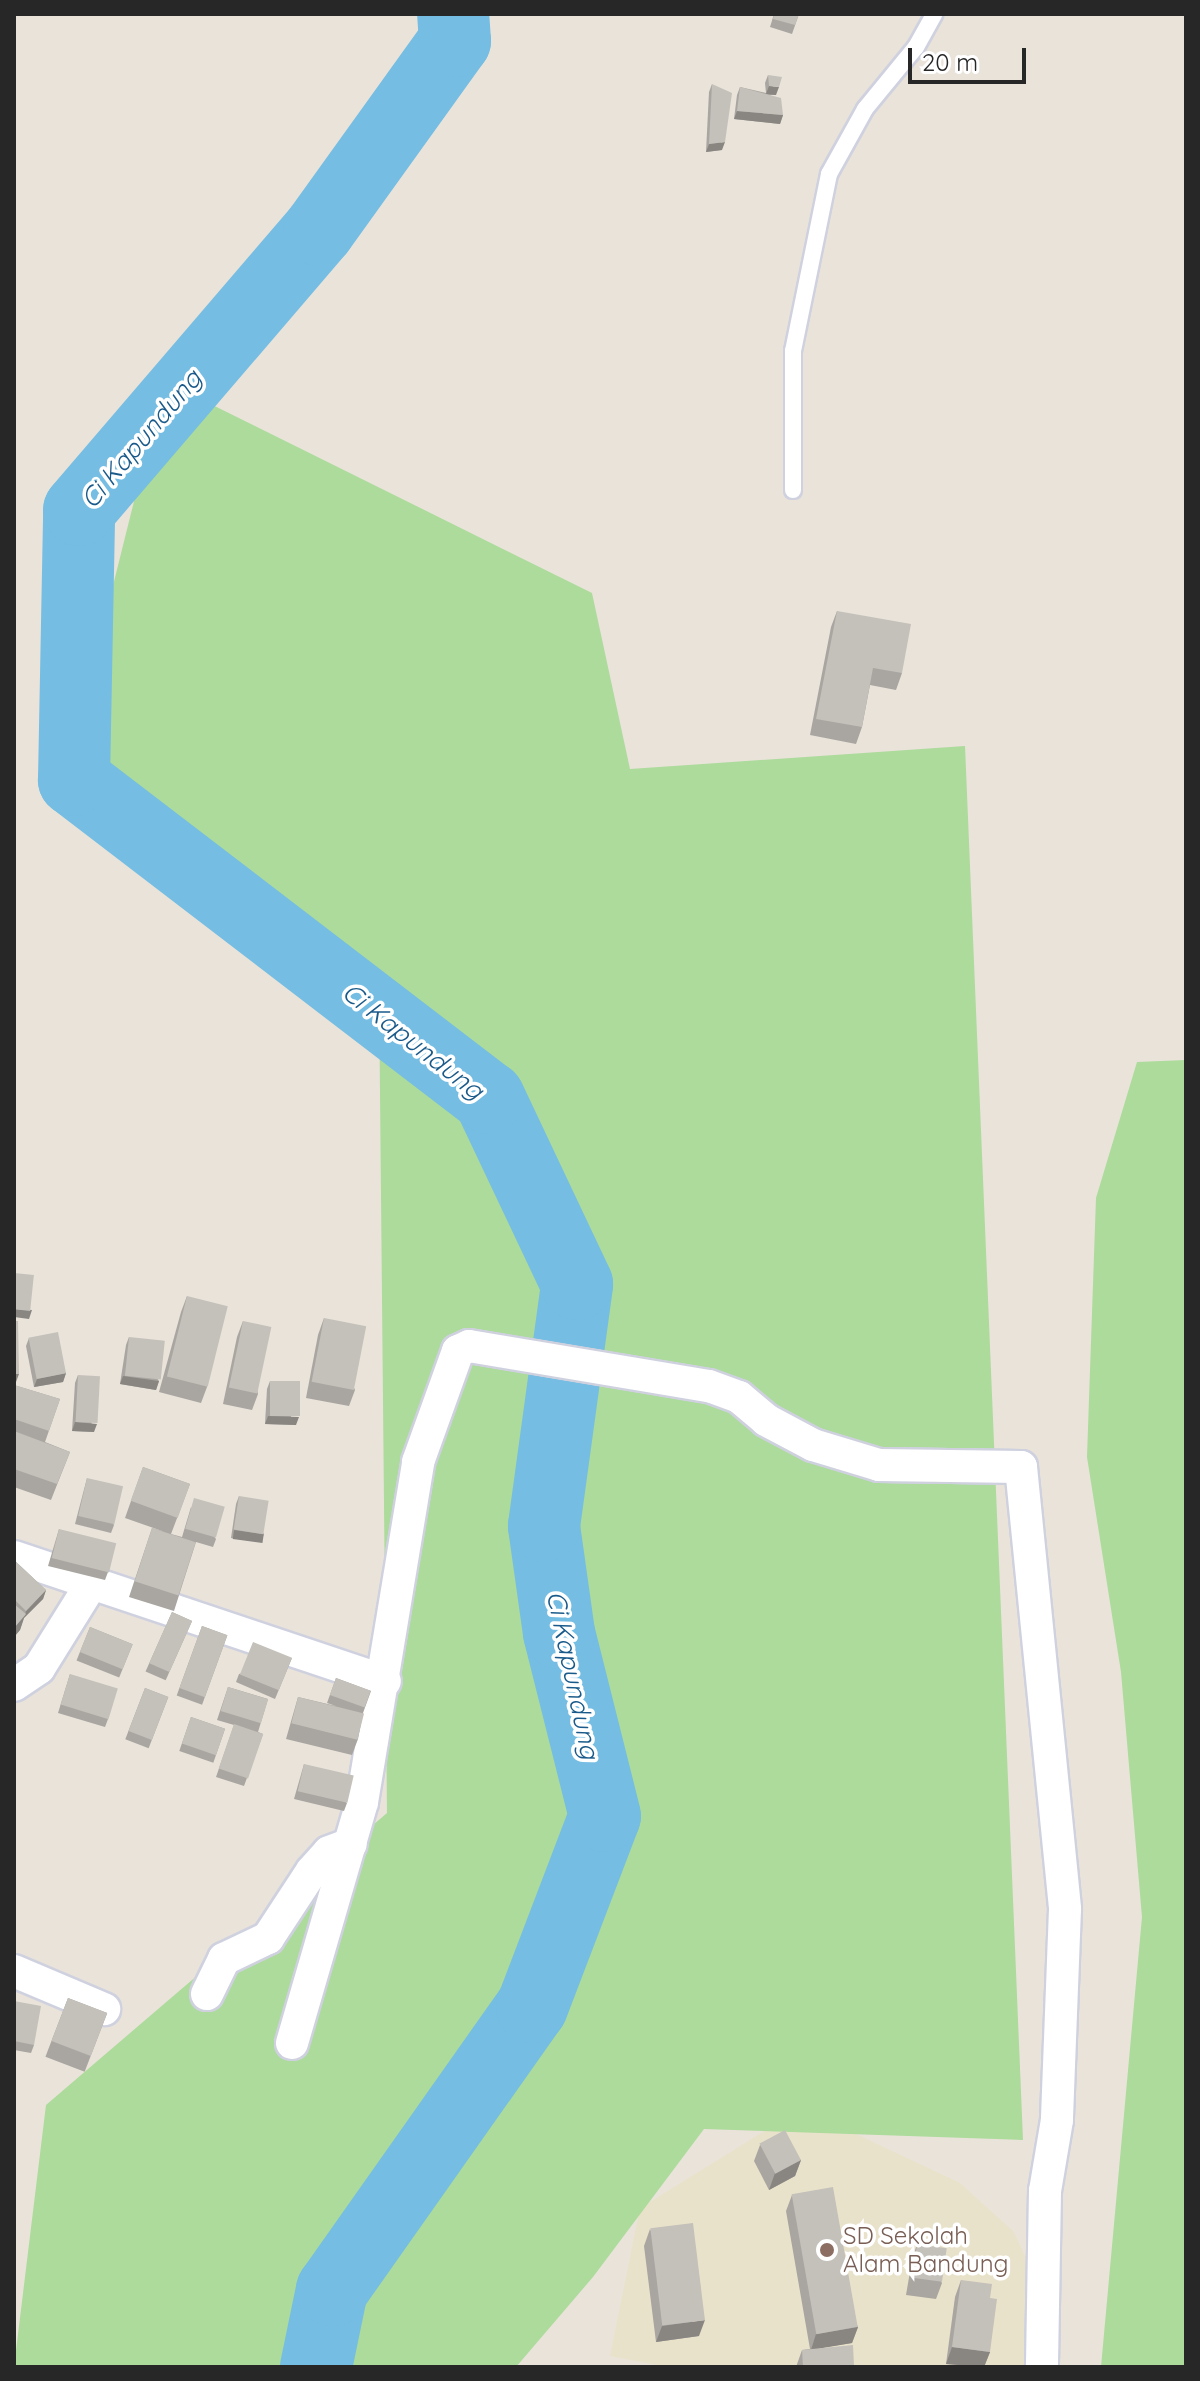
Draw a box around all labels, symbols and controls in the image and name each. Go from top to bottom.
scale bar [912,32,1030,82]
text: 20 m [922,47,978,77]
water label: Ci Kapundung [74,364,208,514]
water label: Ci Kapundung [336,976,490,1106]
water label: Ci Kapundung [540,1588,606,1762]
place label: SD Sekolah Alam Bandung [843,2222,1009,2278]
marker: SD Sekolah Alam Bandung [818,2241,836,2259]

